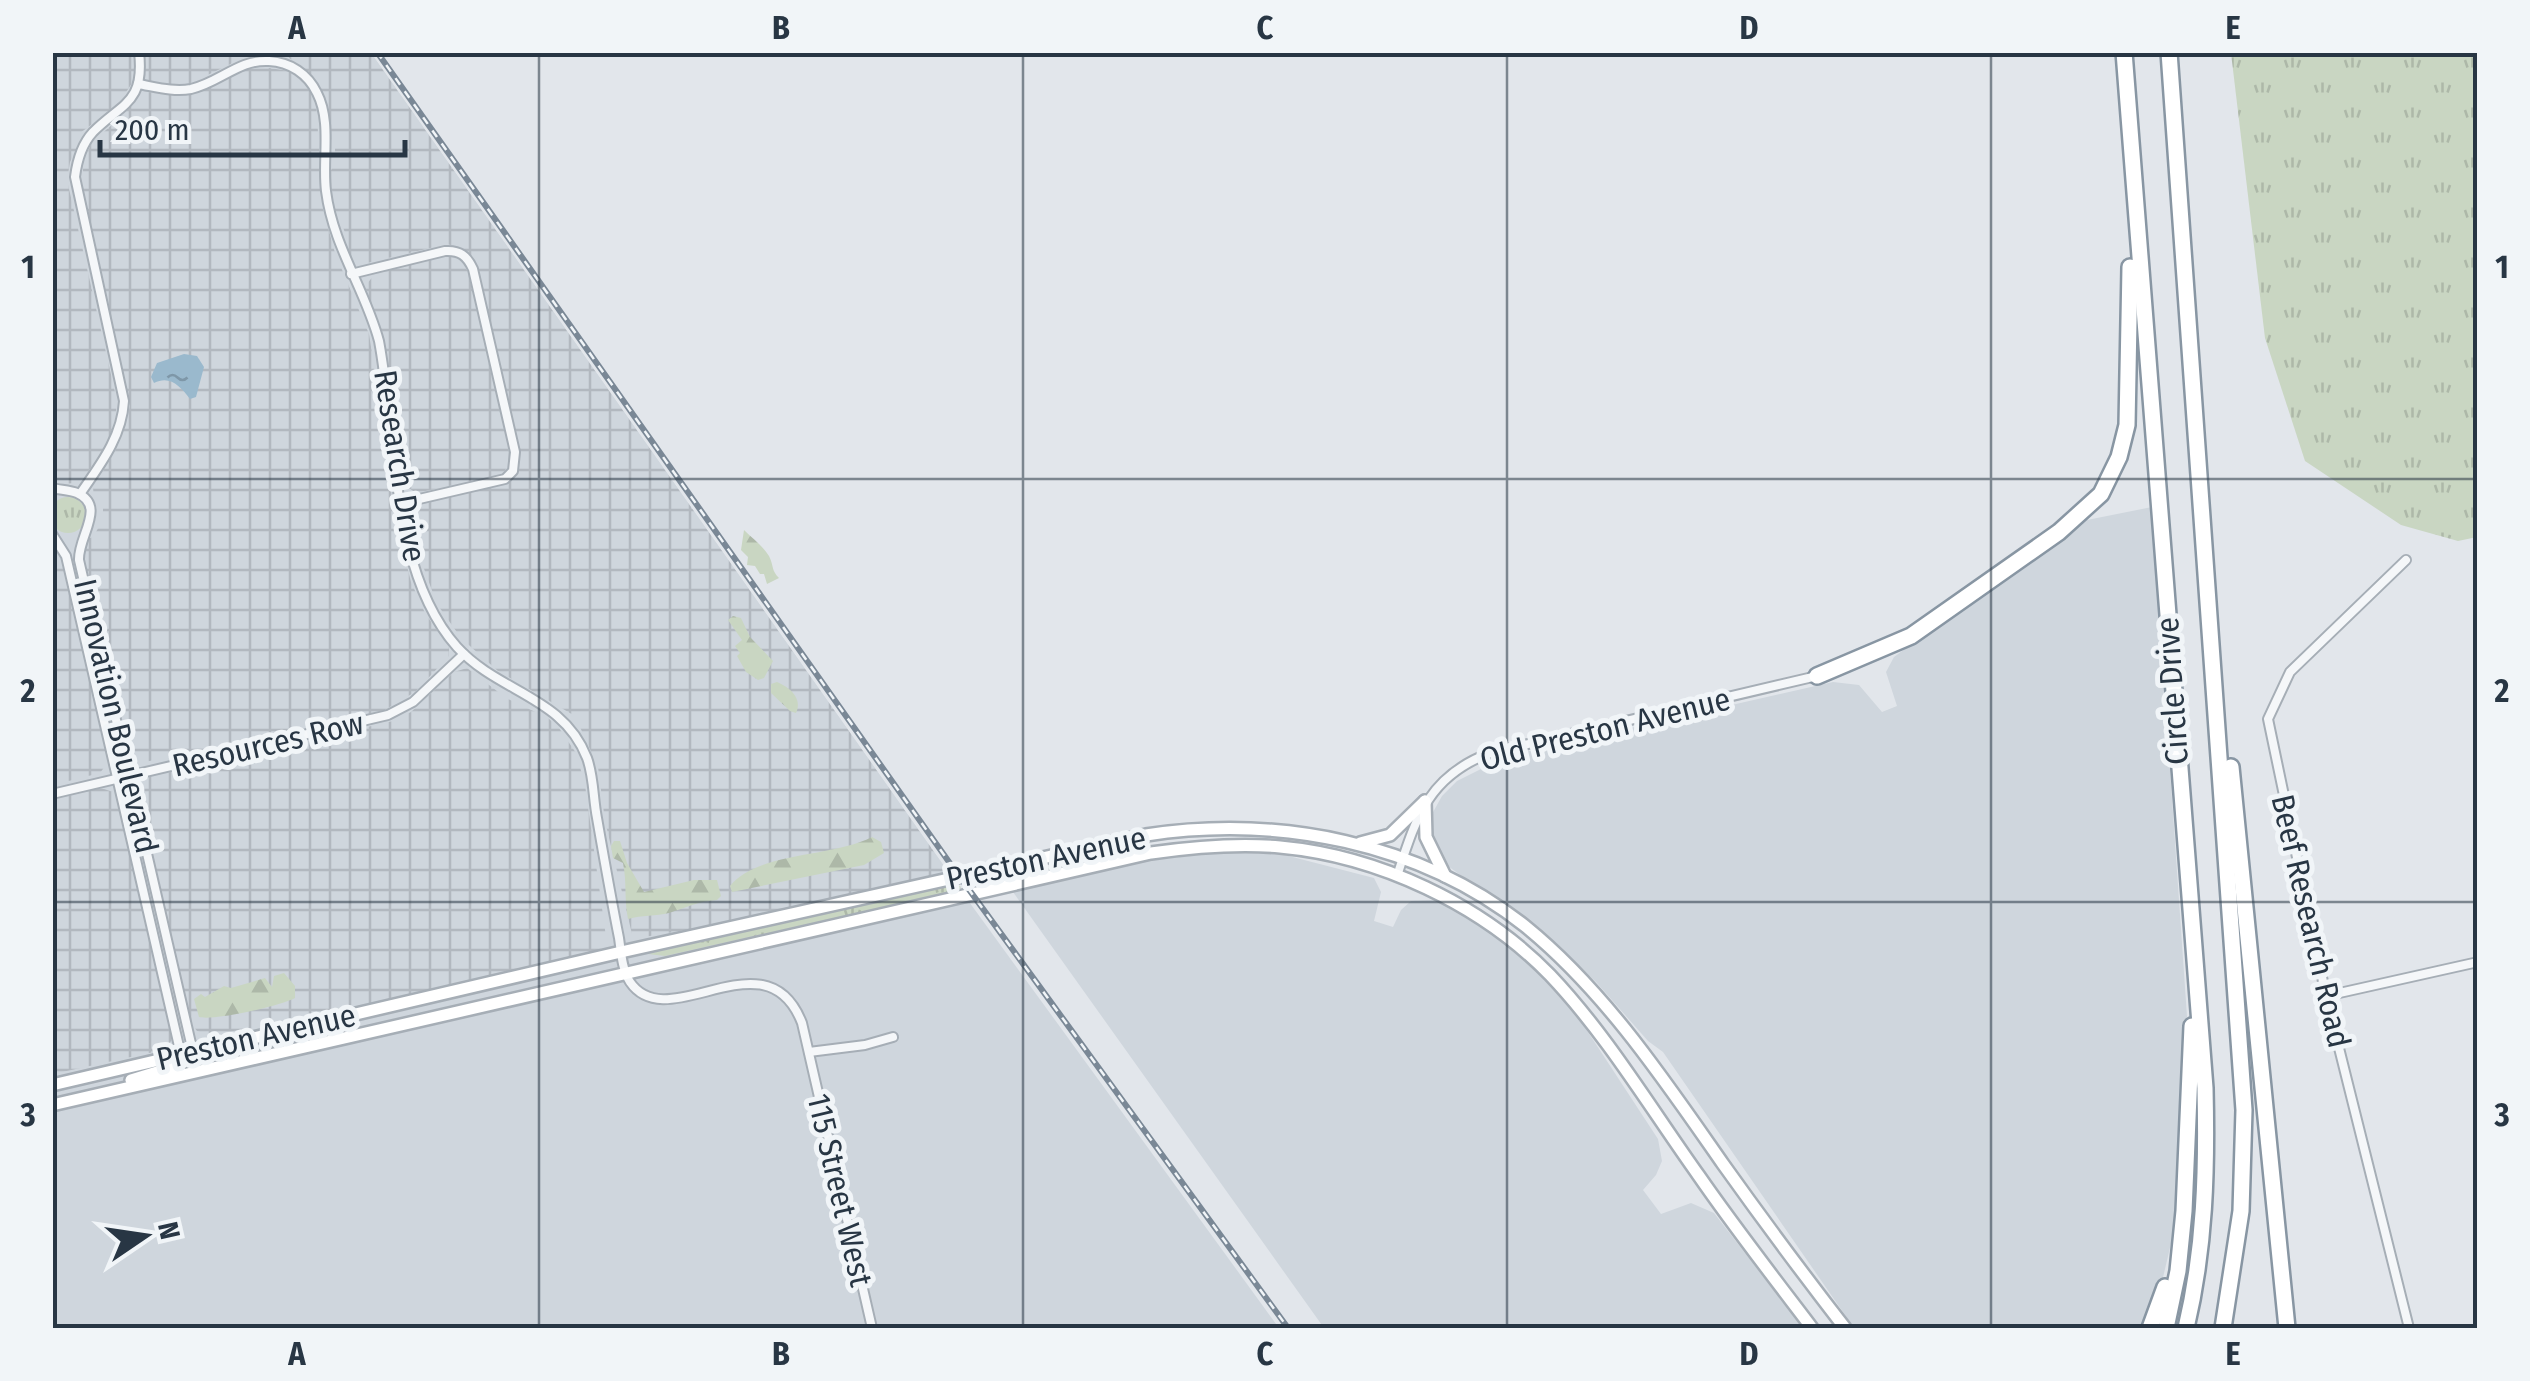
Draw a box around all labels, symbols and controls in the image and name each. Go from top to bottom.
text: A [287,9,306,47]
text: B [772,9,790,47]
text: C [1257,9,1274,47]
text: D [1739,9,1759,47]
text: E [2225,9,2241,47]
scale bar [100,95,405,157]
text: 200 m [115,112,190,148]
text: 1 [21,248,35,286]
text: 1 [2495,248,2509,286]
street label: Research Drive [366,367,434,565]
street label: Innovation Boulevard [66,575,166,857]
street label: Circle Drive [2148,616,2196,766]
text: 2 [20,672,36,710]
text: 2 [2494,672,2510,710]
street label: Old Preston Avenue [1476,680,1734,778]
street label: Resources Row [169,704,367,784]
street label: Beef Research Road [2263,791,2359,1051]
street label: Preston Avenue [943,818,1149,898]
street label: Preston Avenue [153,996,359,1078]
street label: 115 Street West [799,1090,881,1291]
text: 3 [19,1096,36,1134]
text: 3 [2493,1096,2510,1134]
north arrow [95,1186,195,1286]
text: N [151,1219,187,1242]
text: A [287,1335,306,1373]
text: B [772,1335,790,1373]
text: C [1257,1335,1274,1373]
text: D [1739,1335,1759,1373]
text: E [2225,1335,2241,1373]

